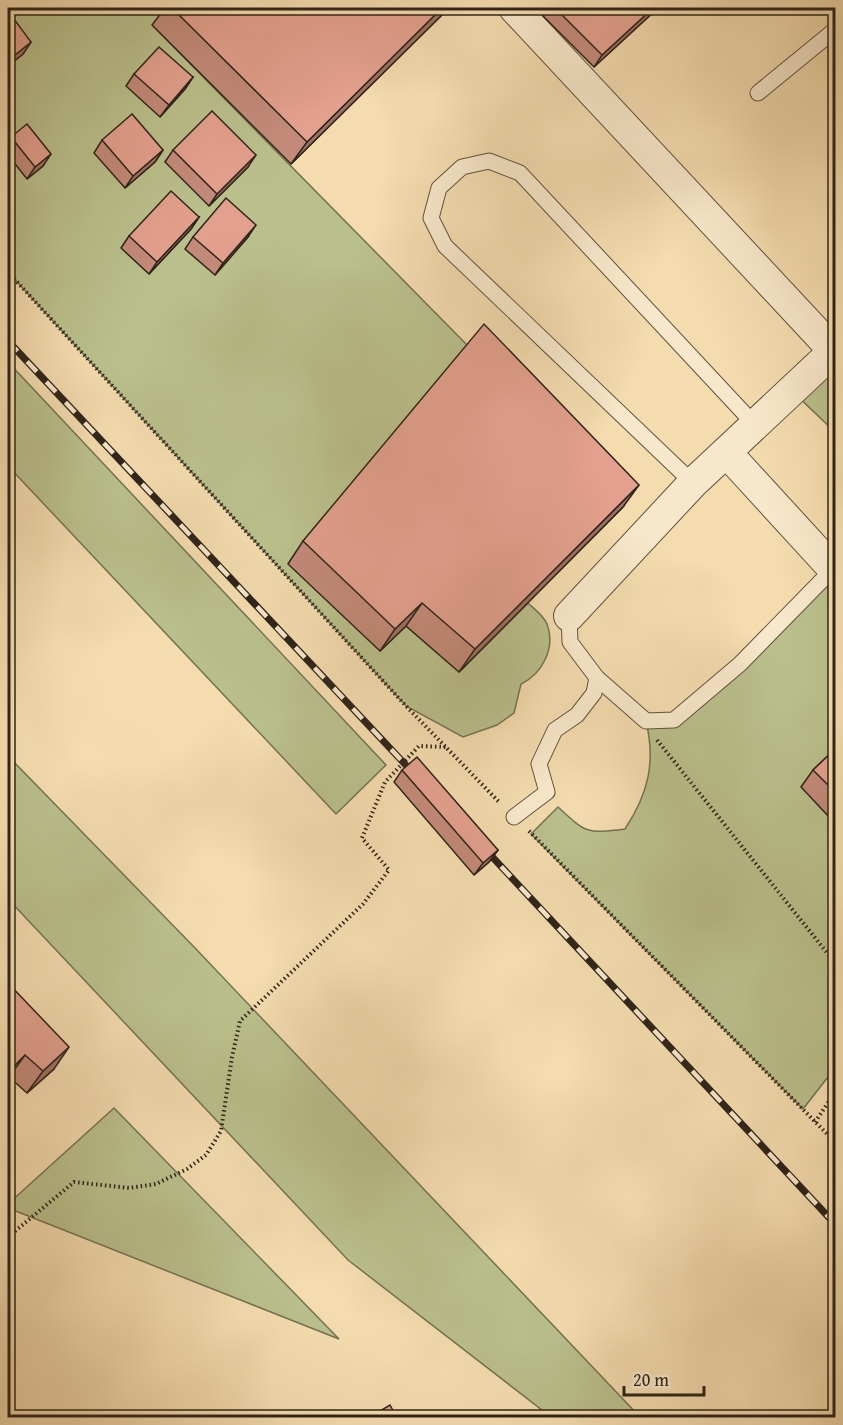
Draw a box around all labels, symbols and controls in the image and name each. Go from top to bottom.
scale bar [624,1359,704,1397]
text: 20 m [633,1366,669,1393]

